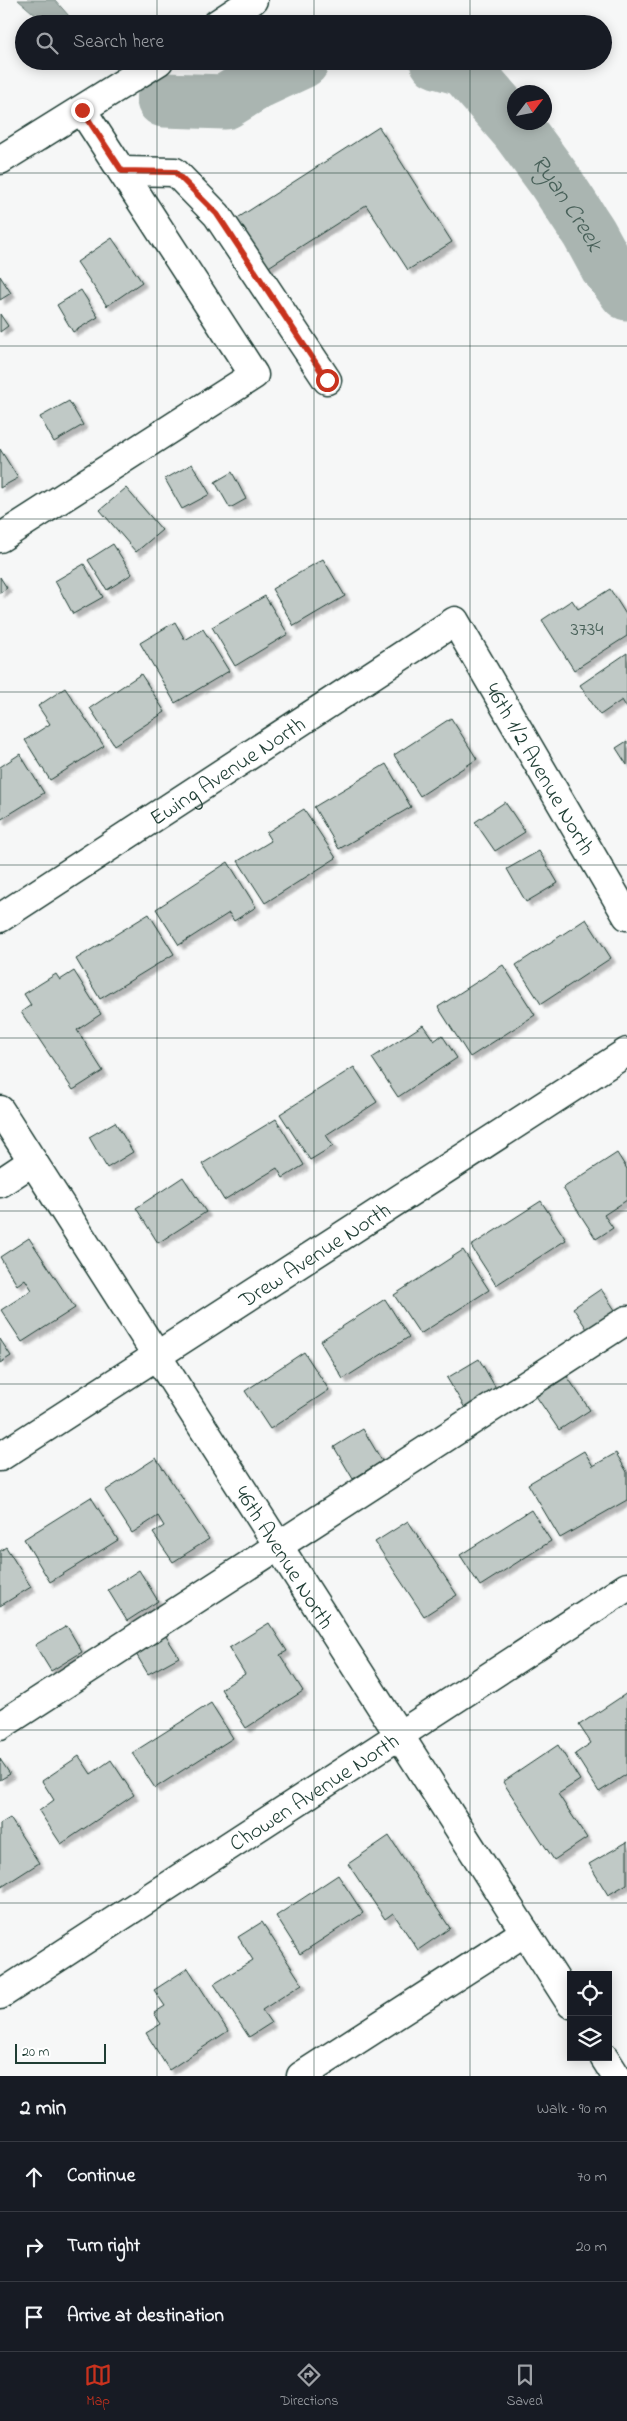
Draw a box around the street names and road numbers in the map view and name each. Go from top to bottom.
street label: 46th 1/2 Avenue North [475,678,601,862]
street label: Ewing Avenue North [144,710,313,835]
street label: Drew Avenue North [233,1196,398,1318]
street label: 46th Avenue North [225,1480,341,1636]
street label: Chowen Avenue North [224,1726,406,1861]

